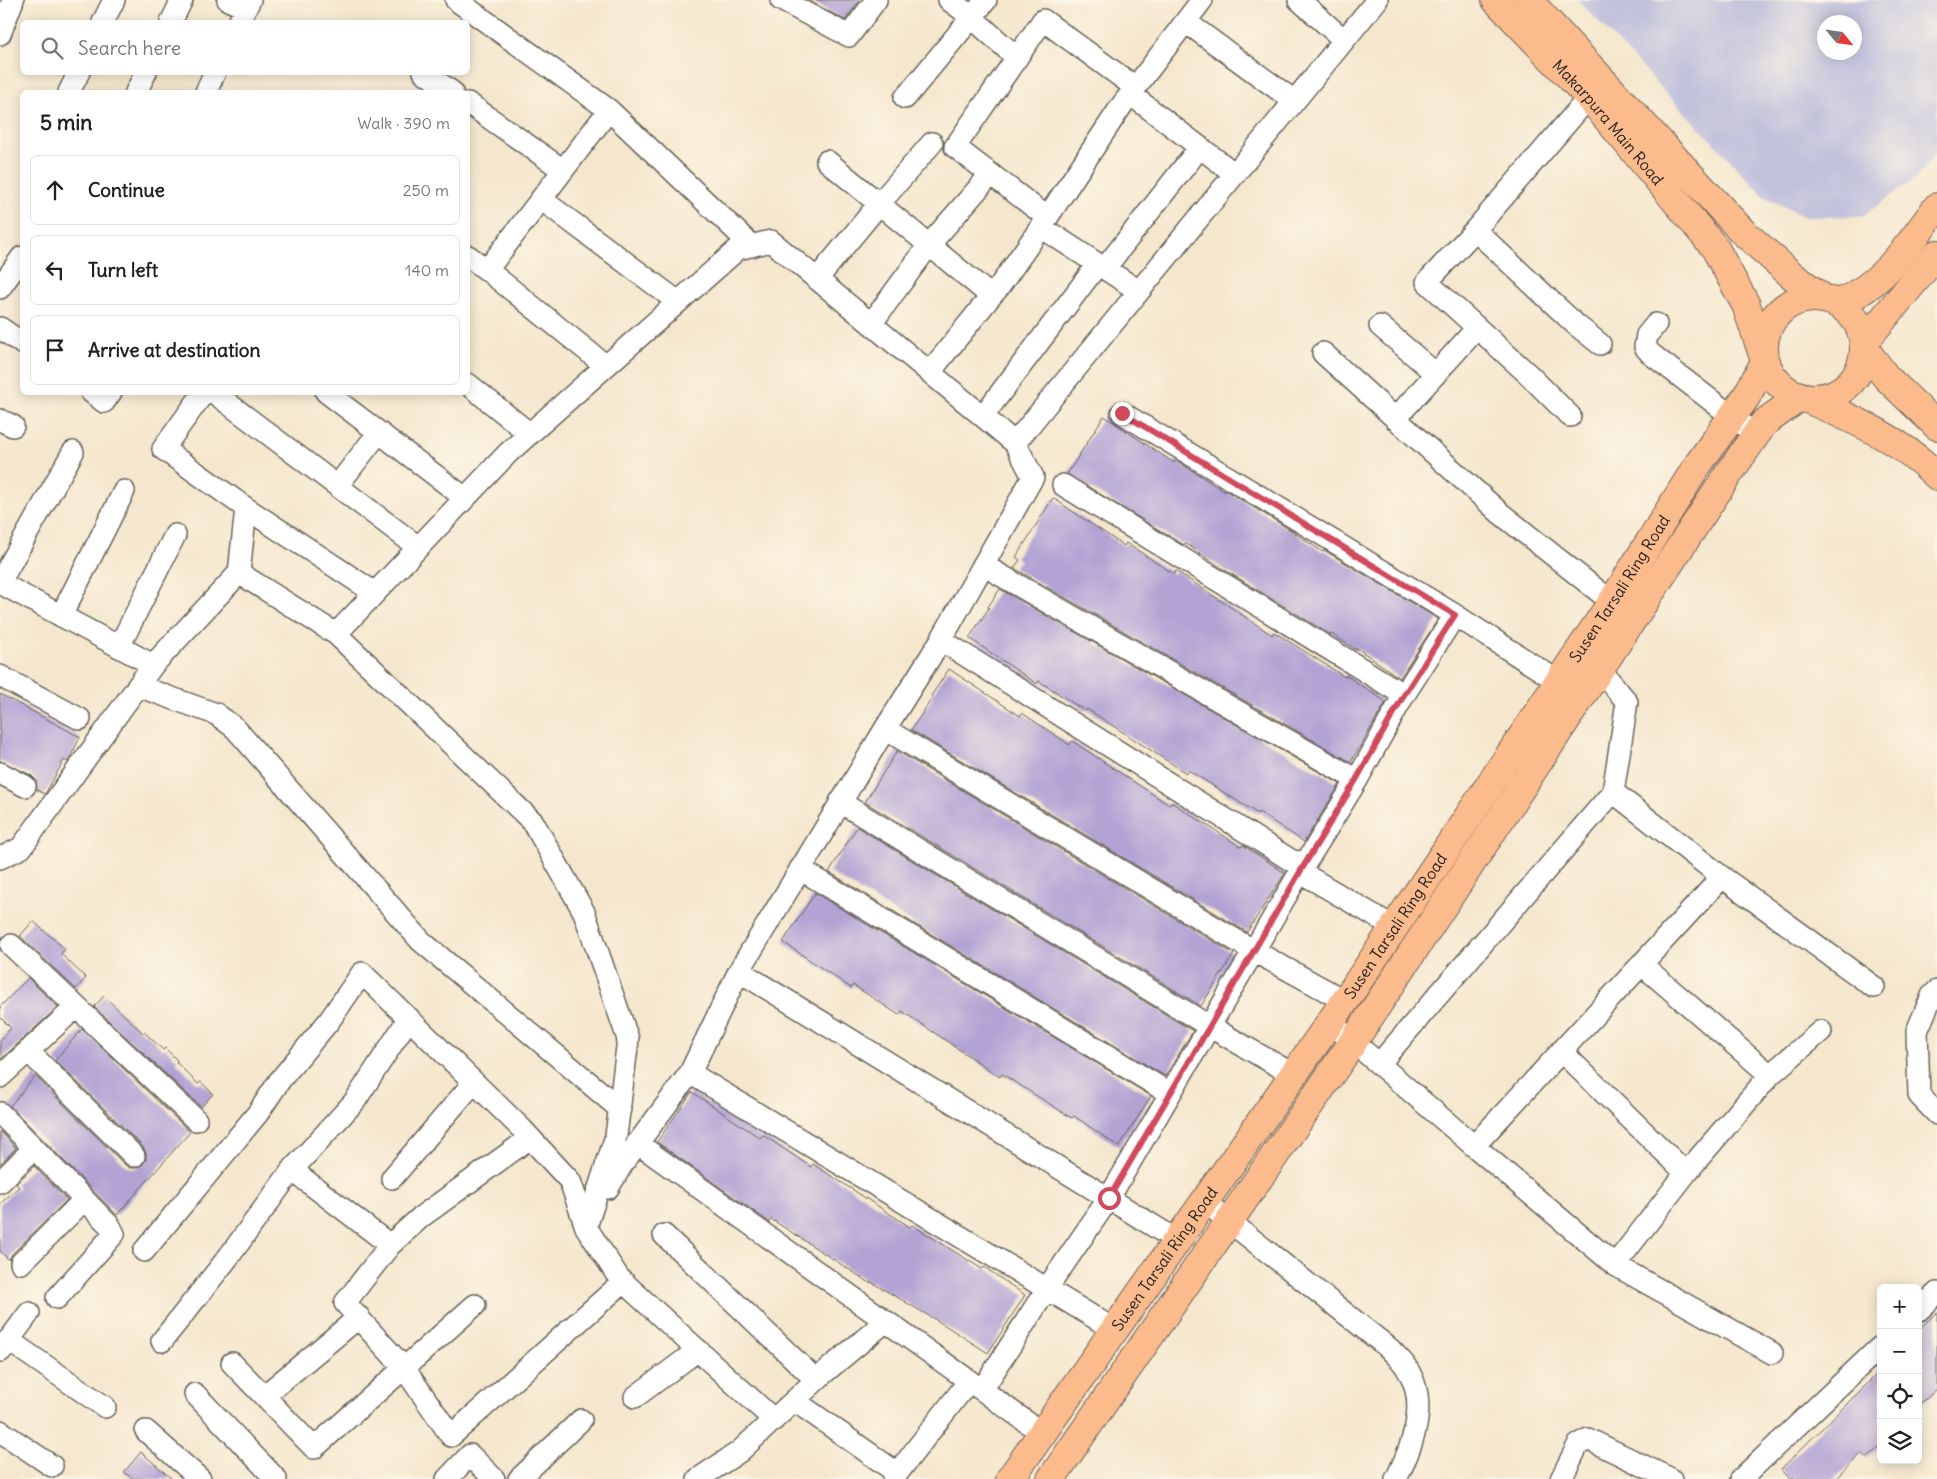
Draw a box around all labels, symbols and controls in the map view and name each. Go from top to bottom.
north arrow [1817,15,1862,60]
search box [20,20,470,75]
icon: search [38,34,66,62]
text: Search here [78,36,181,60]
street label: Makarpura Main Road [1548,55,1668,189]
text: 5 min [40,109,92,136]
text: Walk · 390 m [357,113,450,133]
icon: ahead [41,176,69,204]
text: Continue [88,178,165,202]
text: 250 m [403,180,449,200]
icon: left [41,256,69,284]
text: Turn left [88,258,158,282]
text: 140 m [405,260,449,280]
icon: arrive [41,336,69,364]
text: Arrive at destination [88,338,261,362]
route end [1111,402,1134,425]
street label: Susen Tarsali Ring Road [1565,511,1674,666]
street label: Susen Tarsali Ring Road [1339,849,1451,1003]
street label: Susen Tarsali Ring Road [1107,1183,1222,1334]
route start [1098,1187,1121,1210]
map controls [1877,1284,1922,1464]
button: + [1877,1284,1922,1329]
button: − [1877,1329,1922,1374]
button: locate [1877,1374,1922,1419]
button: layers [1877,1419,1922,1464]

